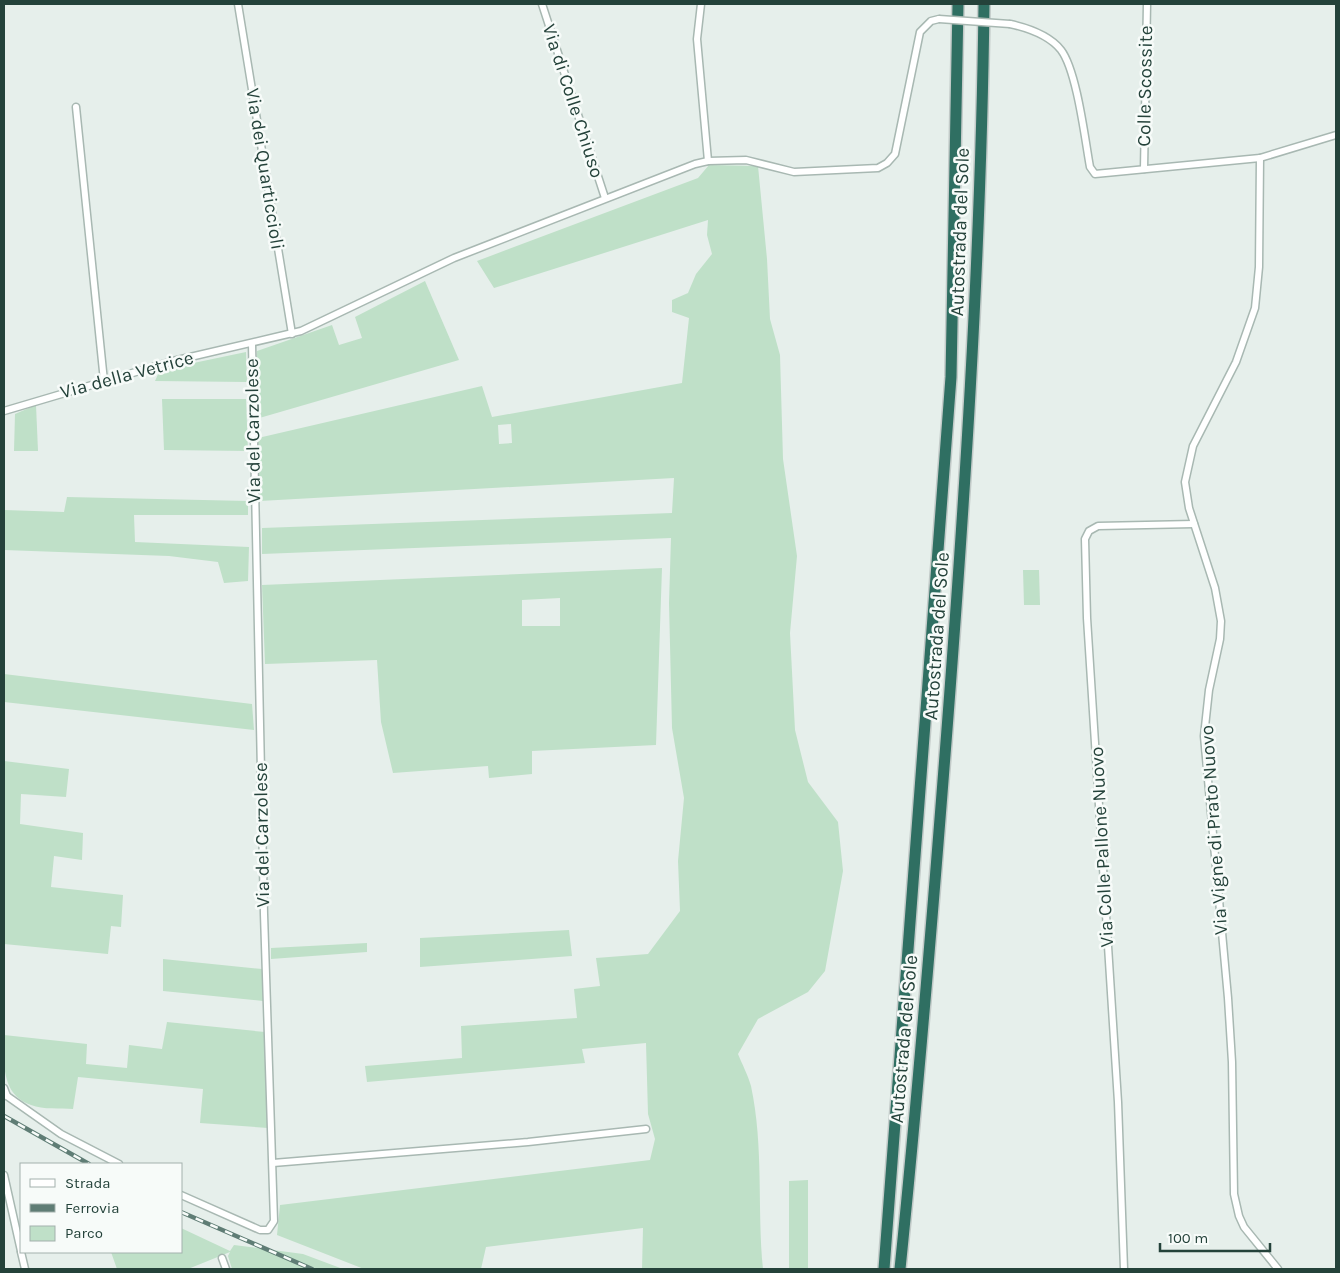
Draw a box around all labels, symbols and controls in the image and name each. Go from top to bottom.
street label: Via di Colle Chiuso [538,21,608,181]
street label: Colle Scossite [1133,25,1157,147]
street label: Via dei Quarticcioli [241,87,289,251]
street label: Autostrada del Sole [946,147,974,317]
street label: Via della Vetrice [58,347,196,403]
street label: Via del Carzolese [241,358,265,504]
street label: Autostrada del Sole [920,551,954,721]
street label: Via Vigne di Prato Nuovo [1196,724,1232,936]
street label: Via Colle Pallone Nuovo [1086,746,1118,948]
street label: Via del Carzolese [250,762,274,908]
street label: Autostrada del Sole [886,954,922,1124]
legend [20,1163,182,1253]
text: Strada [65,1174,111,1192]
text: Ferrovia [65,1199,119,1217]
scale bar [1160,1220,1270,1252]
text: Parco [65,1224,103,1242]
text: 100 m [1168,1229,1208,1247]

